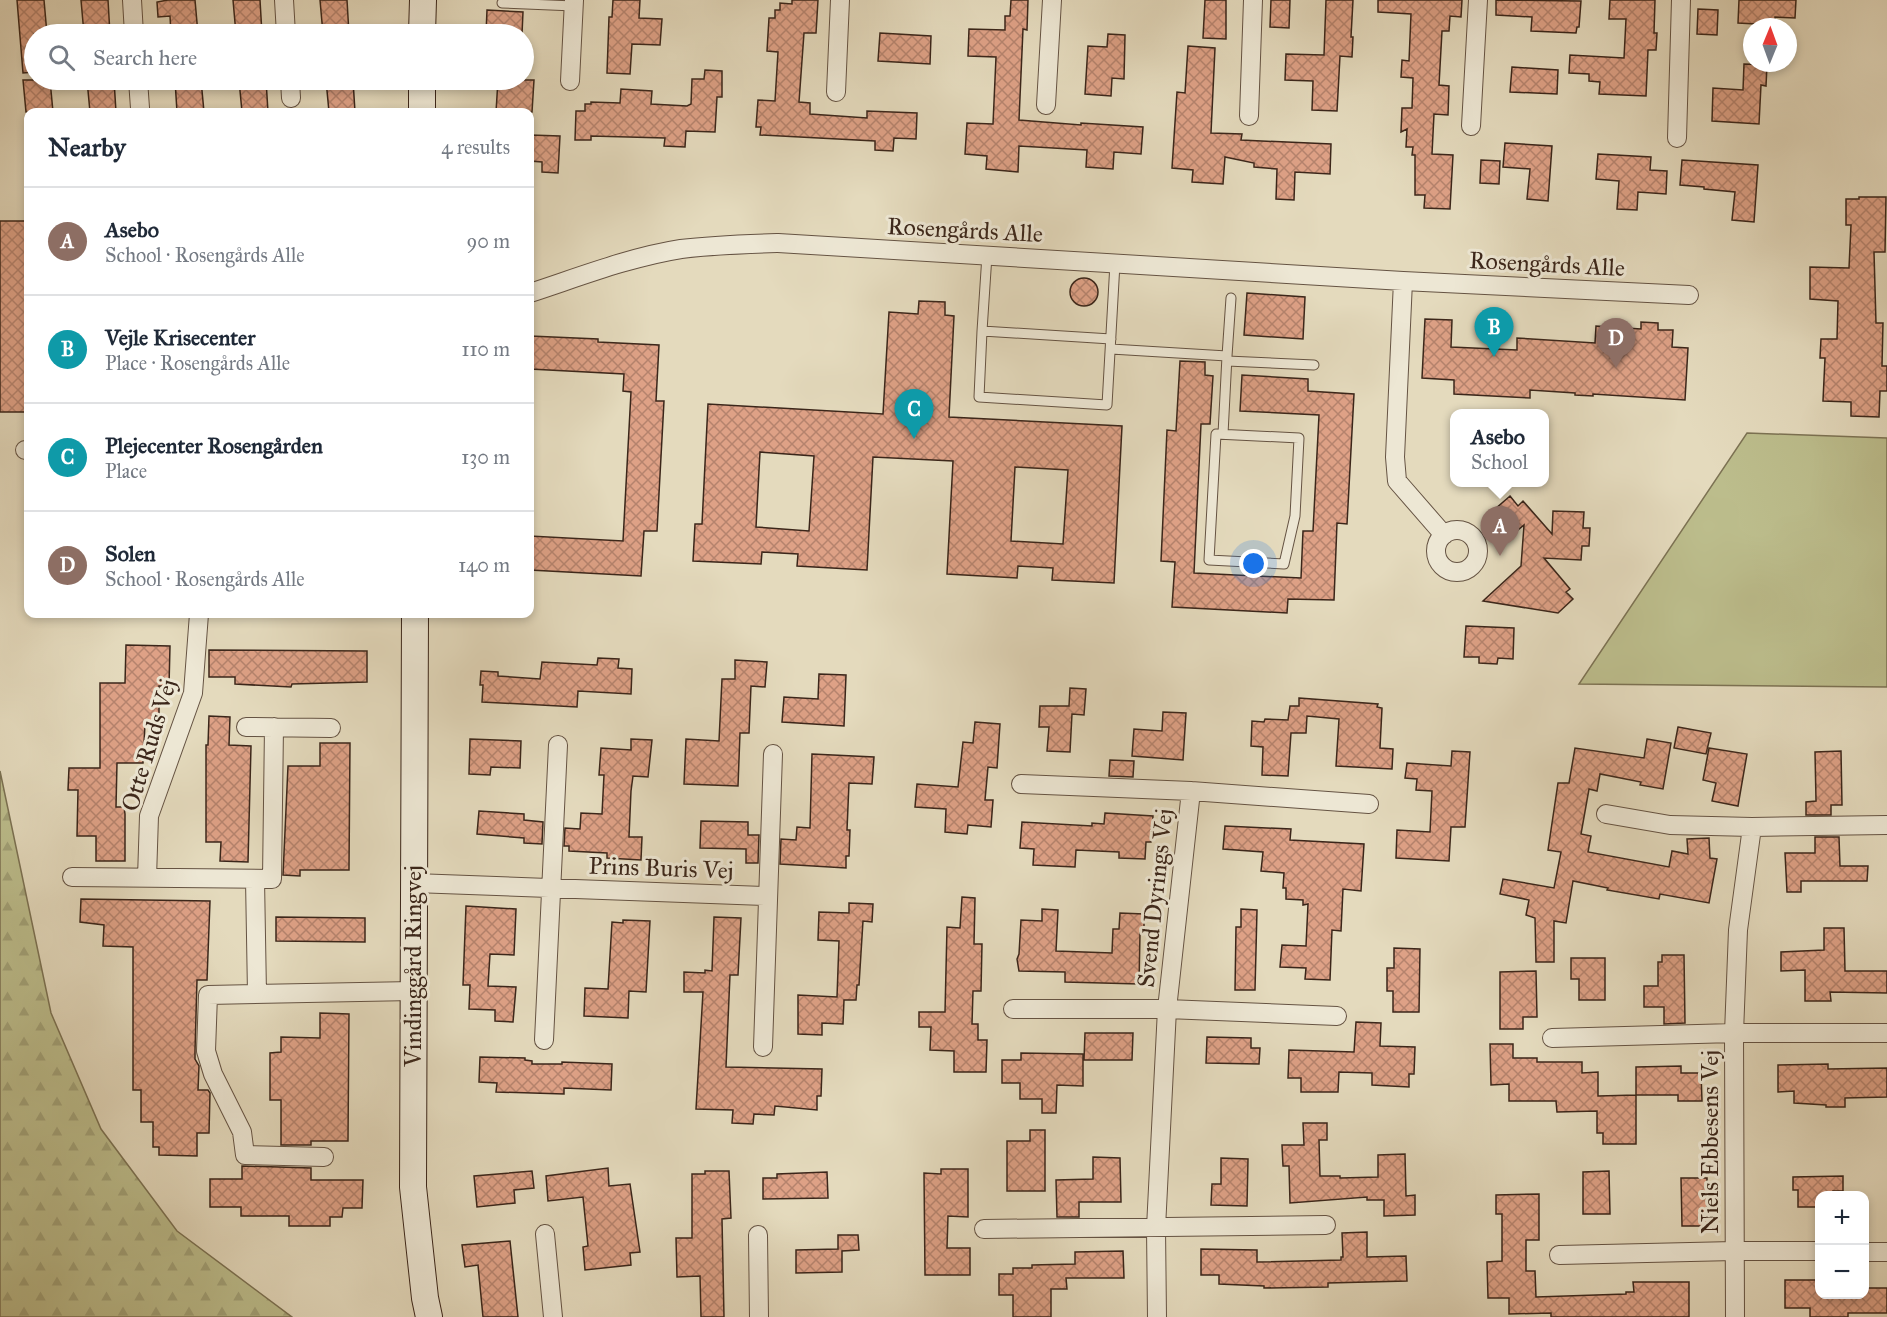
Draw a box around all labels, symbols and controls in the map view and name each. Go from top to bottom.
north arrow [1743,18,1797,72]
search box [24,24,534,90]
icon: search [45,41,78,74]
text: Search here [93,44,197,71]
text: Nearby [48,131,126,163]
text: 4 results [441,135,510,159]
street label: Rosengårds Alle [886,211,1044,249]
text: Asebo [105,216,159,243]
text: A [61,229,74,253]
text: 90 m [467,229,510,253]
text: School · Rosengårds Alle [105,243,305,267]
street label: Rosengårds Alle [1468,245,1626,283]
pin: B [1474,308,1514,357]
pin: D [1596,318,1636,368]
text: Vejle Krisecenter [105,324,256,351]
text: B [61,337,74,361]
text: 110 m [462,337,510,361]
text: Place · Rosengårds Alle [105,351,290,375]
pin: C [894,390,934,439]
popup [1450,409,1549,487]
text: Asebo [1471,423,1525,450]
text: Plejecenter Rosengården [105,432,323,459]
text: C [61,445,74,469]
text: 130 m [461,445,510,469]
text: School [1471,450,1528,474]
text: Place [105,459,147,483]
pin: A [1480,506,1520,556]
text: Solen [105,540,156,567]
your location [1239,549,1268,578]
text: D [60,553,75,577]
text: 140 m [458,553,510,577]
text: School · Rosengårds Alle [105,567,305,591]
street label: Otte Ruds Vej [115,675,183,815]
street label: Svend Dyrings Vej [1131,807,1179,989]
street label: Prins Buris Vej [588,850,734,886]
street label: Vindinggård Ringvej [398,865,428,1068]
street label: Niels Ebbesens Vej [1695,1050,1725,1234]
map controls [1815,1191,1869,1299]
button: + [1815,1191,1869,1245]
button: − [1815,1245,1869,1299]

